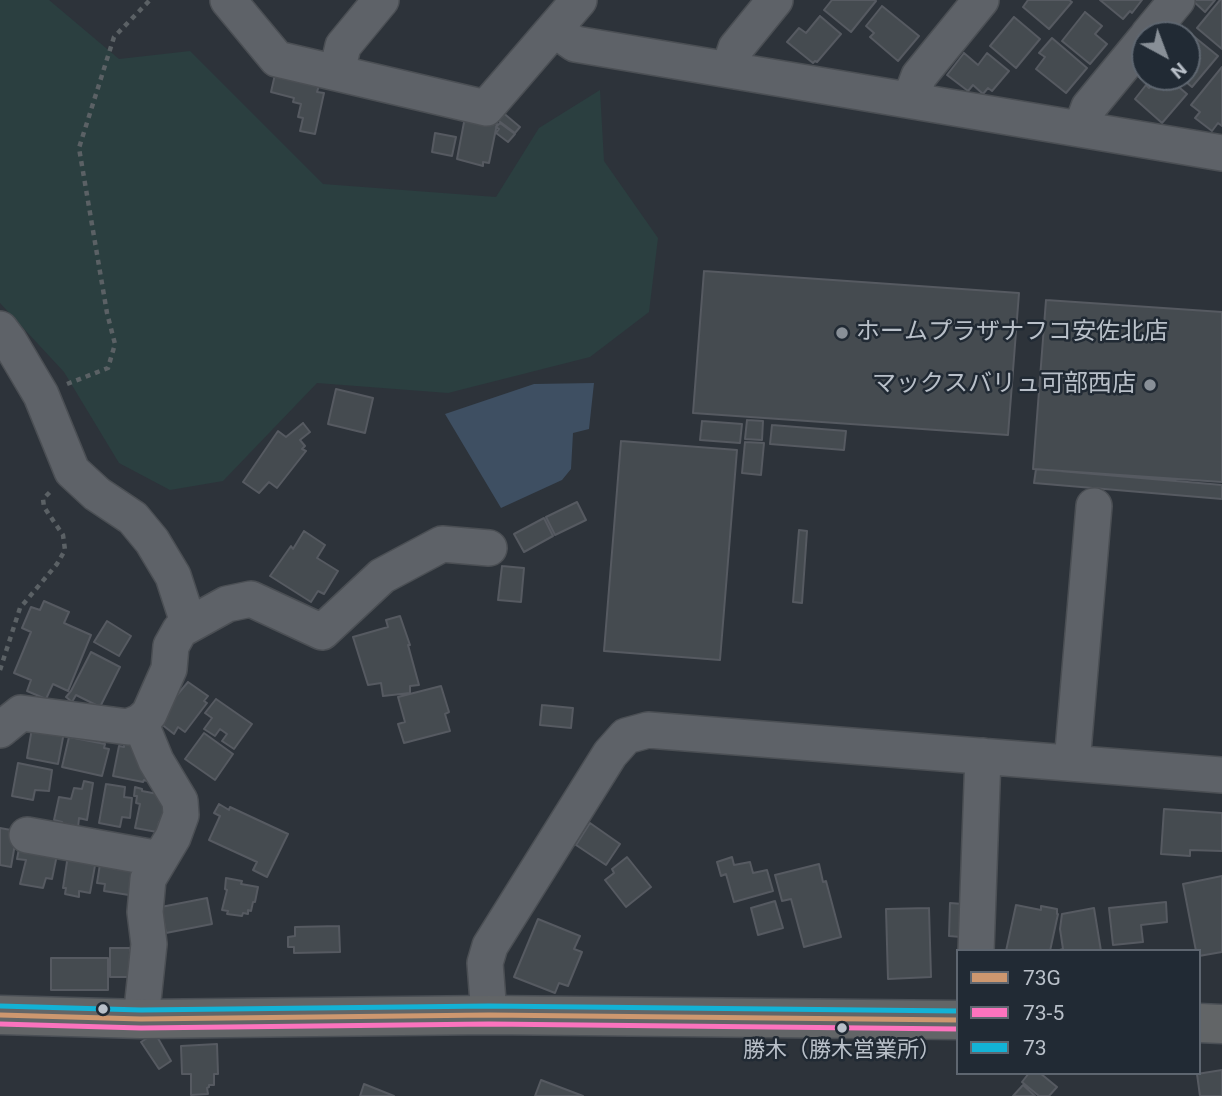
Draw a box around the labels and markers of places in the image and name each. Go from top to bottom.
place label: ホームプラザナフコ安佐北店 [856,319,1168,347]
marker: ホームプラザナフコ安佐北店 [834,325,850,341]
place label: マックスバリュ可部西店 [872,371,1136,399]
marker: マックスバリュ可部西店 [1142,377,1158,393]
unlabelled marker [96,1002,110,1016]
marker: 勝木（勝木営業所） [835,1021,849,1035]
place label: 勝木（勝木営業所） [743,1038,941,1064]

